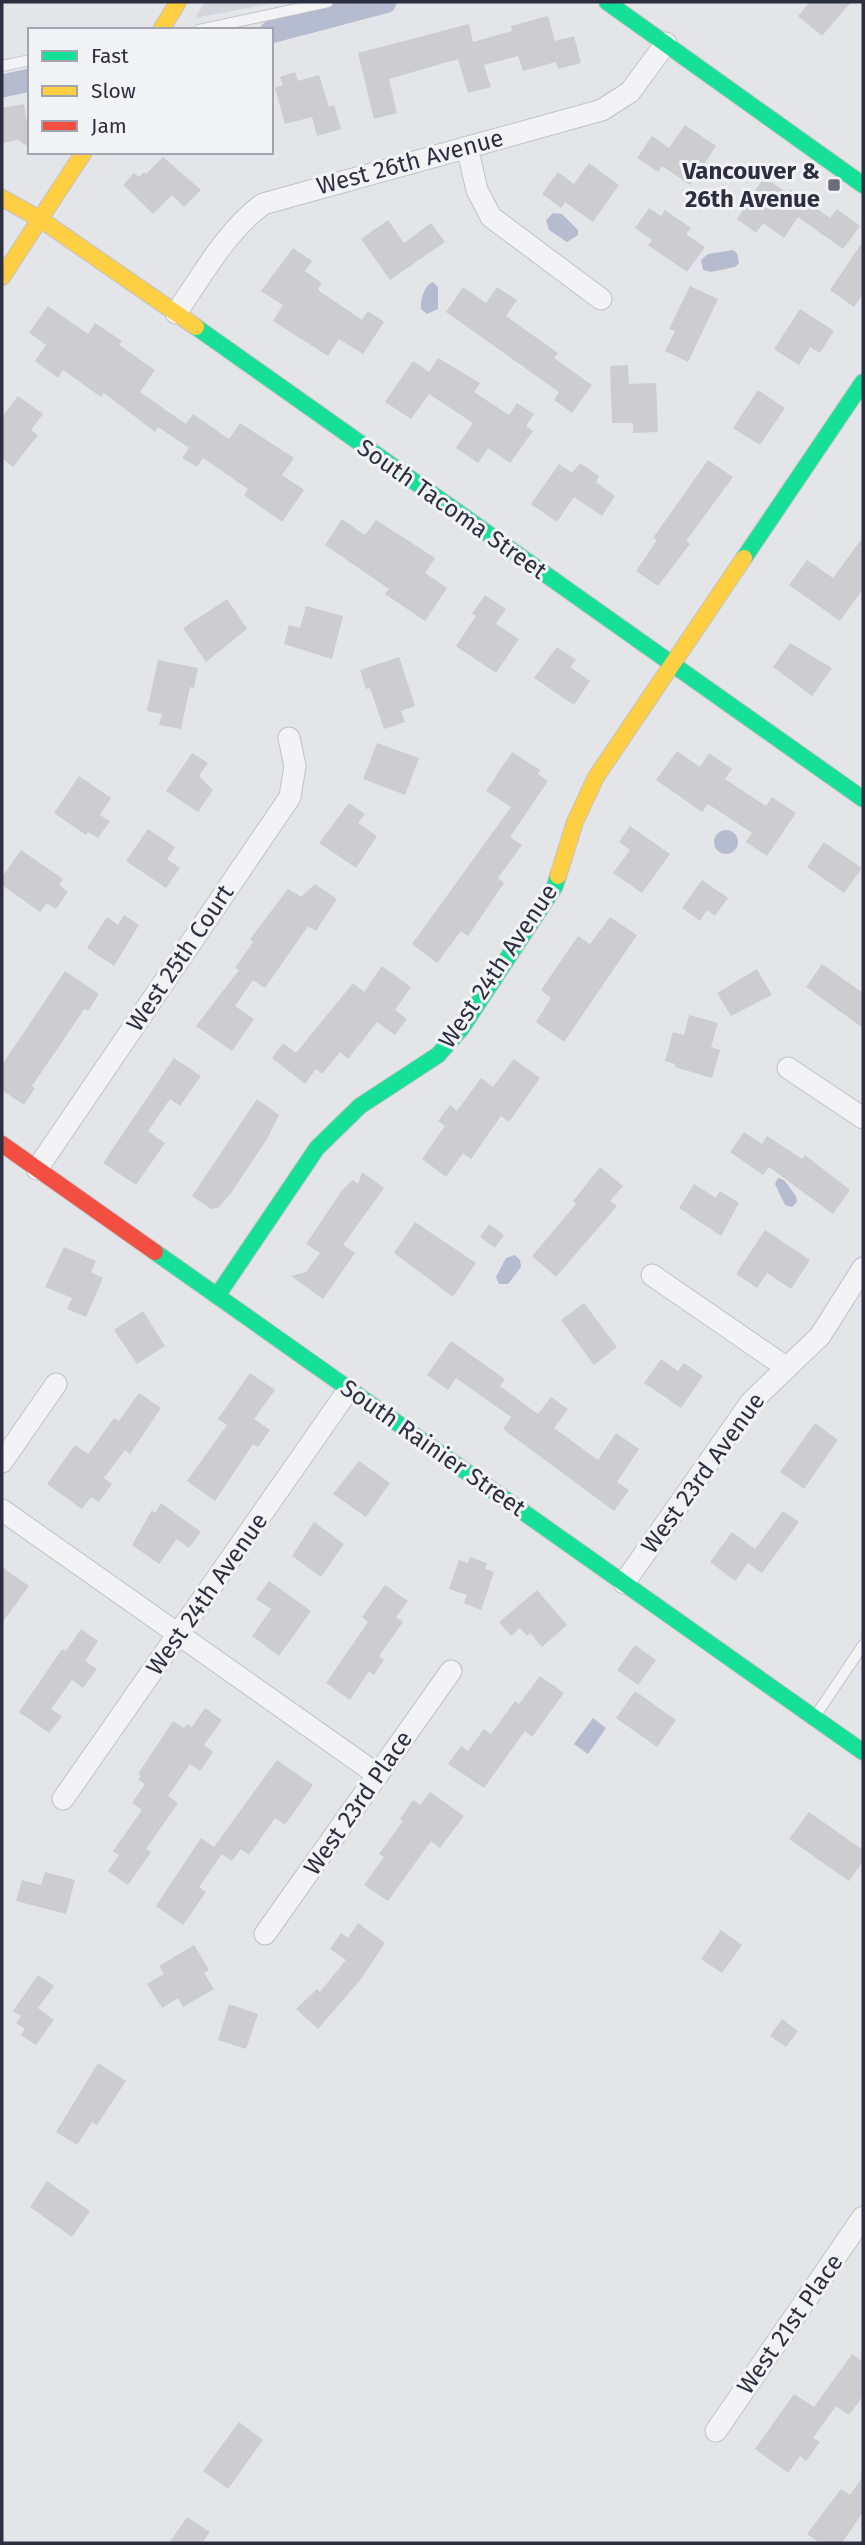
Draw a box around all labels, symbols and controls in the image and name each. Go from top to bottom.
legend [28,28,273,154]
text: Fast [91,43,129,69]
text: Slow [91,78,136,104]
text: Jam [91,113,127,139]
street label: West 26th Avenue [313,124,507,200]
place label: Vancouver & 26th Avenue [682,157,820,213]
marker: Vancouver & 26th Avenue [826,177,842,193]
street label: South Tacoma Street [352,433,552,585]
street label: West 25th Court [121,879,239,1037]
street label: West 24th Avenue [433,879,563,1053]
street label: South Rainier Street [335,1374,531,1522]
street label: West 23rd Avenue [635,1387,771,1559]
street label: West 24th Avenue [141,1507,273,1681]
street label: West 23rd Place [298,1725,418,1881]
street label: West 21st Place [731,2249,849,2399]

